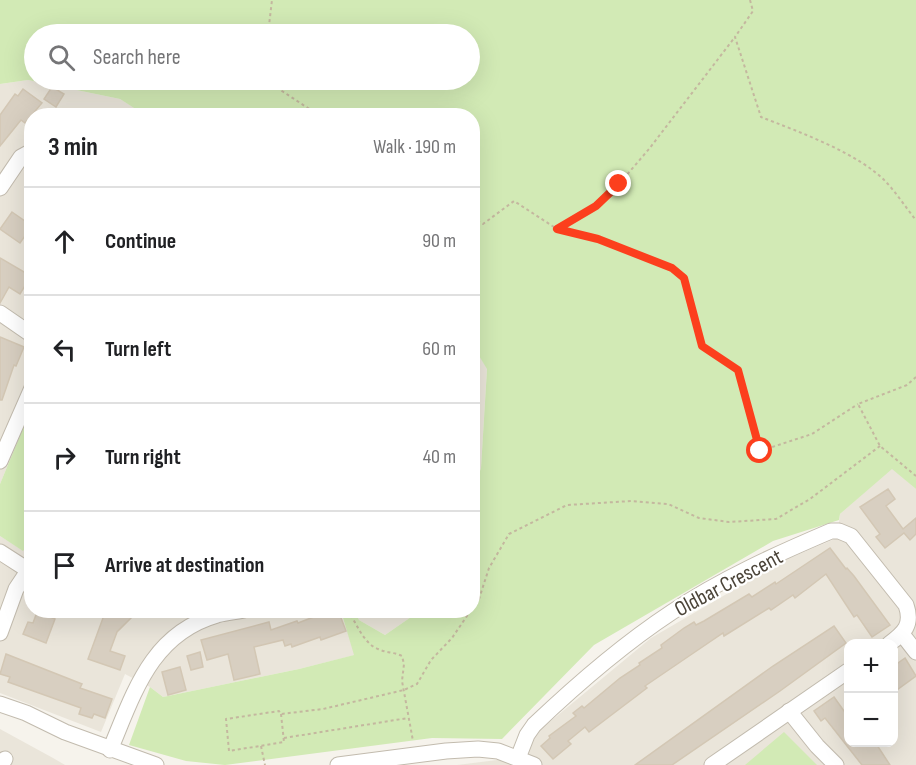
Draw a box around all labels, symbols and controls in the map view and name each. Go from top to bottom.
search box [24,24,480,90]
icon: search [45,41,78,74]
text: Search here [93,44,180,71]
text: 3 min [48,132,98,163]
text: Walk · 190 m [373,135,456,159]
route end [605,170,631,196]
icon: ahead [48,225,81,258]
text: Continue [105,228,176,255]
text: 90 m [422,229,456,253]
icon: left [48,333,81,366]
text: Turn left [105,336,171,363]
text: 60 m [422,337,456,361]
route start [746,437,772,463]
icon: right [48,441,81,474]
text: Turn right [105,444,181,471]
text: 40 m [423,445,456,469]
street label: Oldbar Crescent [670,543,788,623]
icon: arrive [48,549,81,582]
text: Arrive at destination [105,552,264,579]
map controls [844,639,898,747]
button: + [844,639,898,693]
button: − [844,693,898,747]

